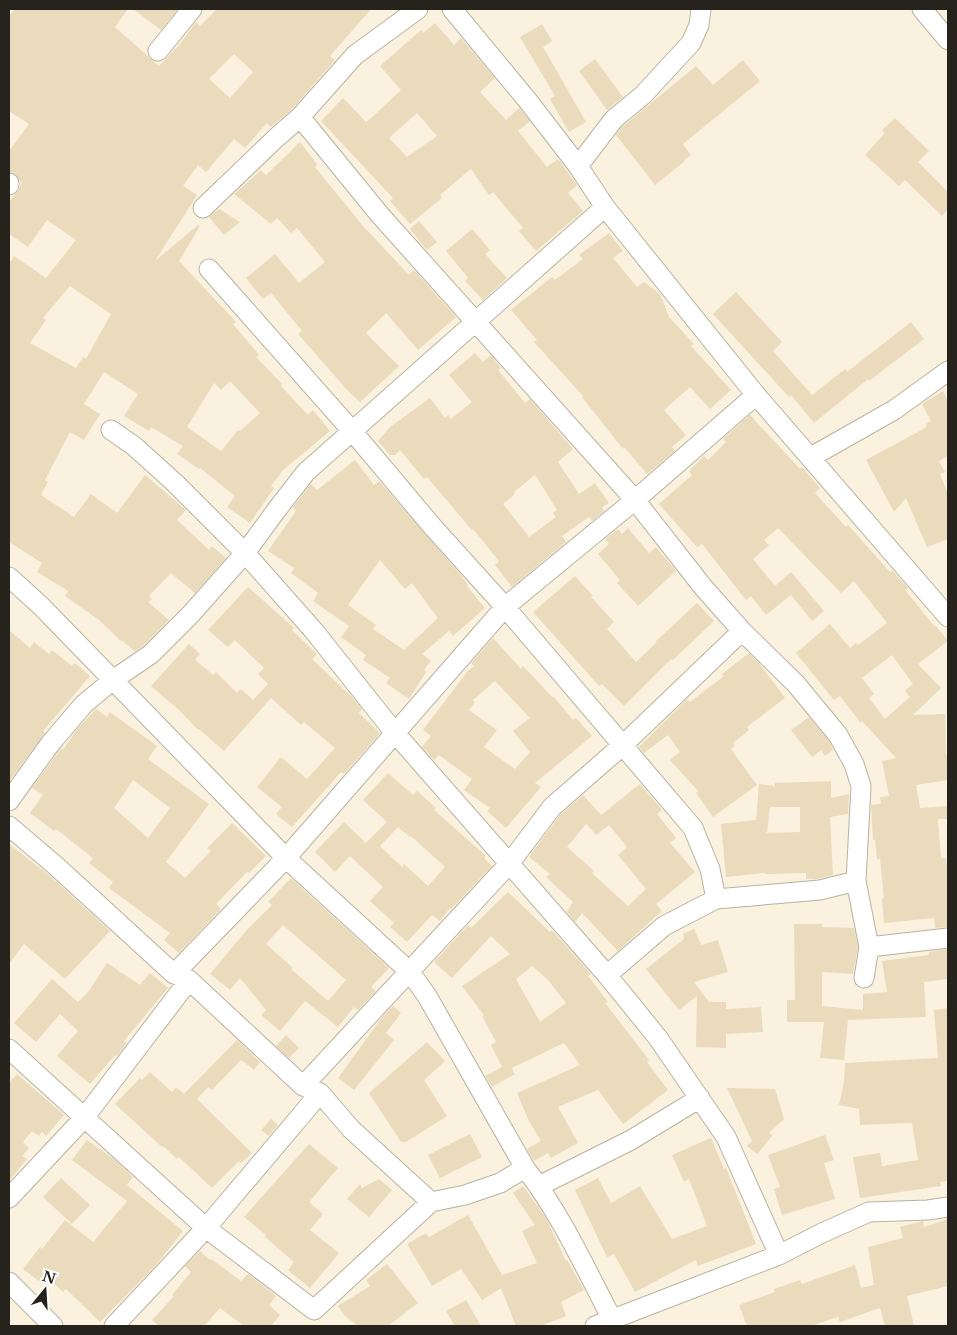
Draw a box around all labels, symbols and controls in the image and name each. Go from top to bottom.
north arrow [20,1265,70,1315]
text: N [40,1267,58,1288]

